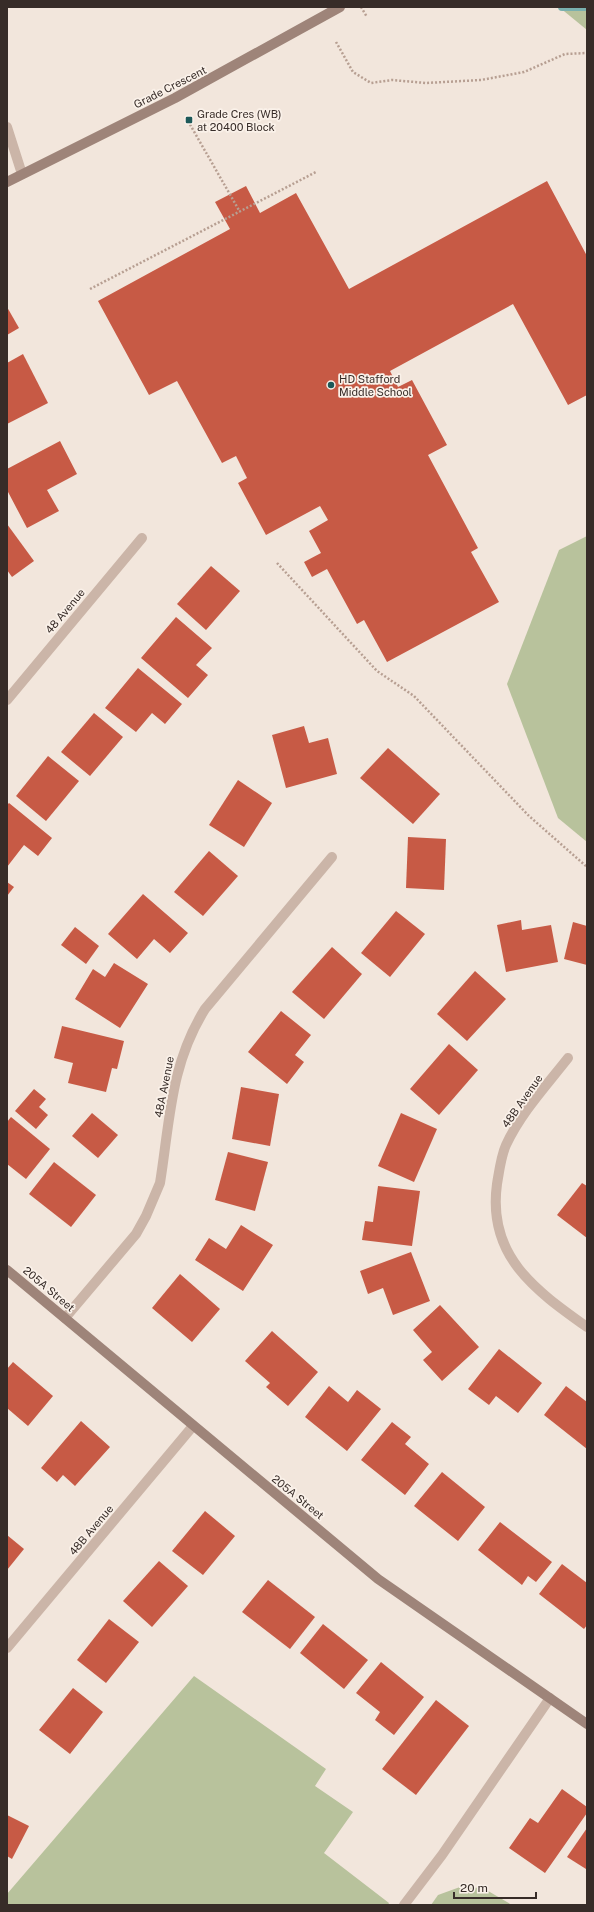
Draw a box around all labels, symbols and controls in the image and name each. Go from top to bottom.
street label: Grade Crescent [132,64,208,110]
place label: Grade Cres (WB) at 20400 Block [197,108,281,133]
marker: Grade Cres (WB) at 20400 Block [184,115,194,125]
place label: HD Stafford Middle School [339,373,412,398]
marker: HD Stafford Middle School [326,380,336,390]
street label: 48 Avenue [43,586,87,636]
street label: 48A Avenue [152,1055,176,1119]
street label: 48B Avenue [499,1072,545,1130]
street label: 205A Street [21,1264,77,1314]
street label: 205A Street [270,1473,326,1521]
street label: 48B Avenue [67,1502,115,1558]
scale bar [454,1874,536,1900]
text: 20 m [460,1881,488,1895]

